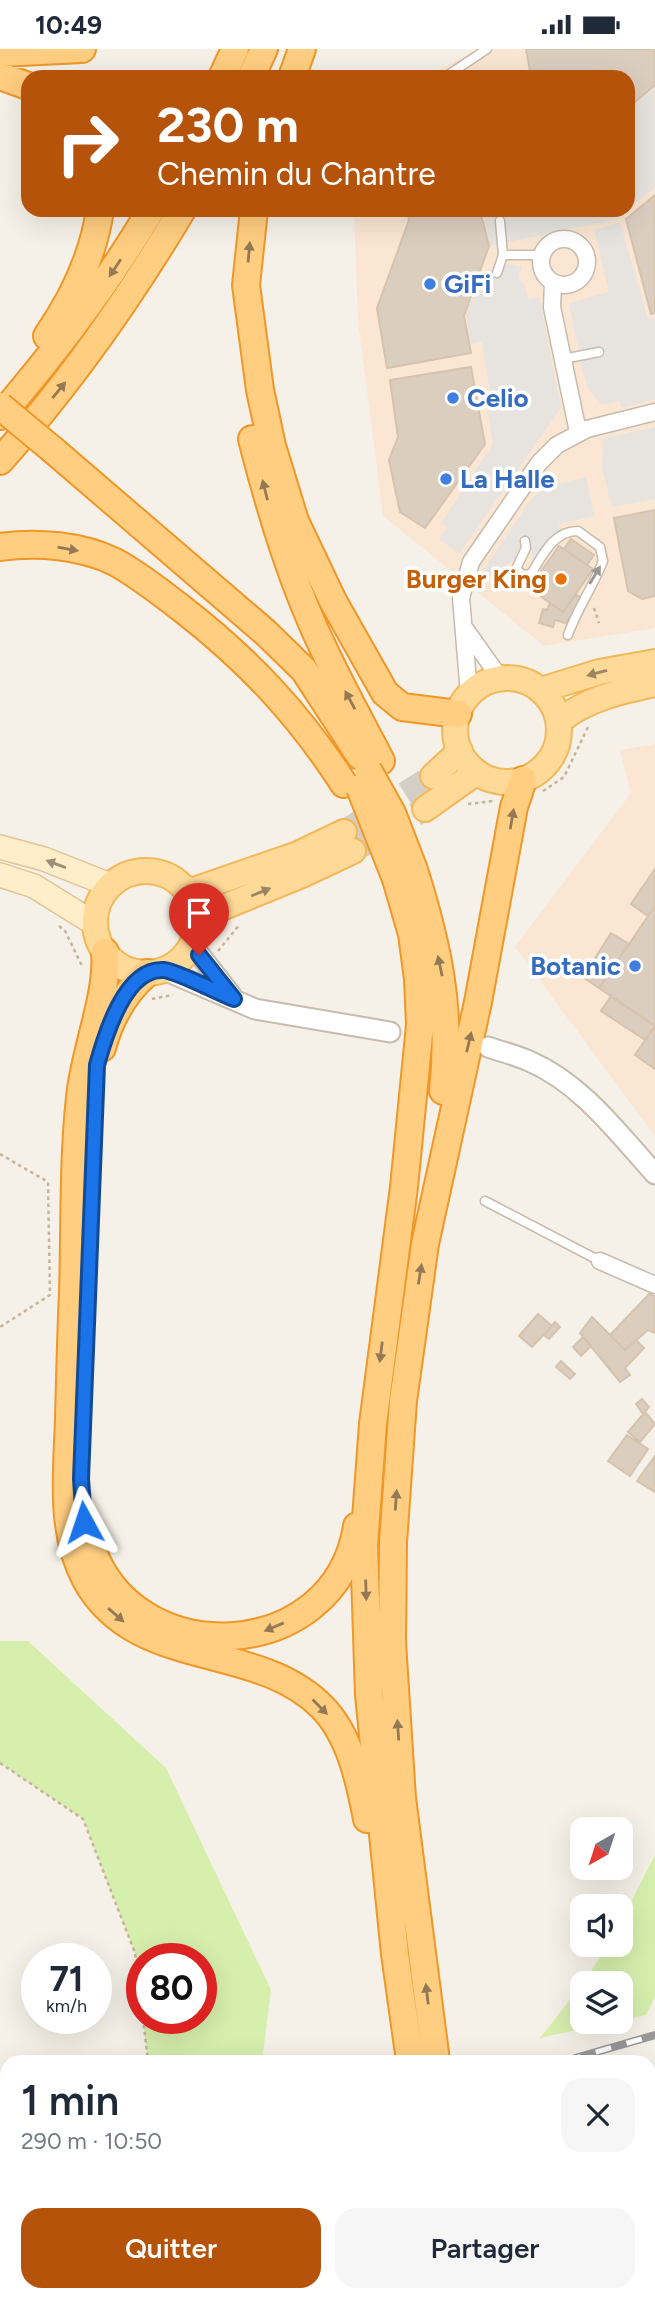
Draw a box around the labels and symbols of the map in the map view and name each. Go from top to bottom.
one-way arrow [244,241,255,263]
one-way arrow [109,258,122,278]
place label: GiFi [444,268,491,300]
marker: GiFi [422,276,438,292]
one-way arrow [52,382,67,400]
place label: Celio [467,382,529,414]
marker: Celio [445,390,461,406]
place label: La Halle [460,463,555,495]
marker: La Halle [438,471,454,487]
one-way arrow [259,478,270,500]
one-way arrow [57,544,79,555]
place label: Burger King [406,563,547,595]
one-way arrow [589,565,601,584]
marker: Burger King [553,571,569,587]
one-way arrow [586,668,608,679]
one-way arrow [344,690,355,710]
one-way arrow [507,808,518,830]
one-way arrow [46,858,67,869]
pin [169,883,229,955]
one-way arrow [250,886,271,897]
place label: Botanic [530,950,621,982]
one-way arrow [435,955,446,977]
marker: Botanic [627,958,643,974]
one-way arrow [463,1031,474,1053]
one-way arrow [415,1263,426,1285]
one-way arrow [376,1341,387,1363]
position arrow [47,1485,121,1559]
one-way arrow [391,1489,402,1511]
one-way arrow [360,1579,371,1601]
one-way arrow [106,1608,124,1623]
one-way arrow [263,1622,284,1633]
one-way arrow [311,1699,328,1715]
one-way arrow [392,1719,403,1741]
north arrow [570,1817,634,1879]
speed limit sign: 80 [126,1943,217,2034]
one-way arrow [422,1983,433,2005]

